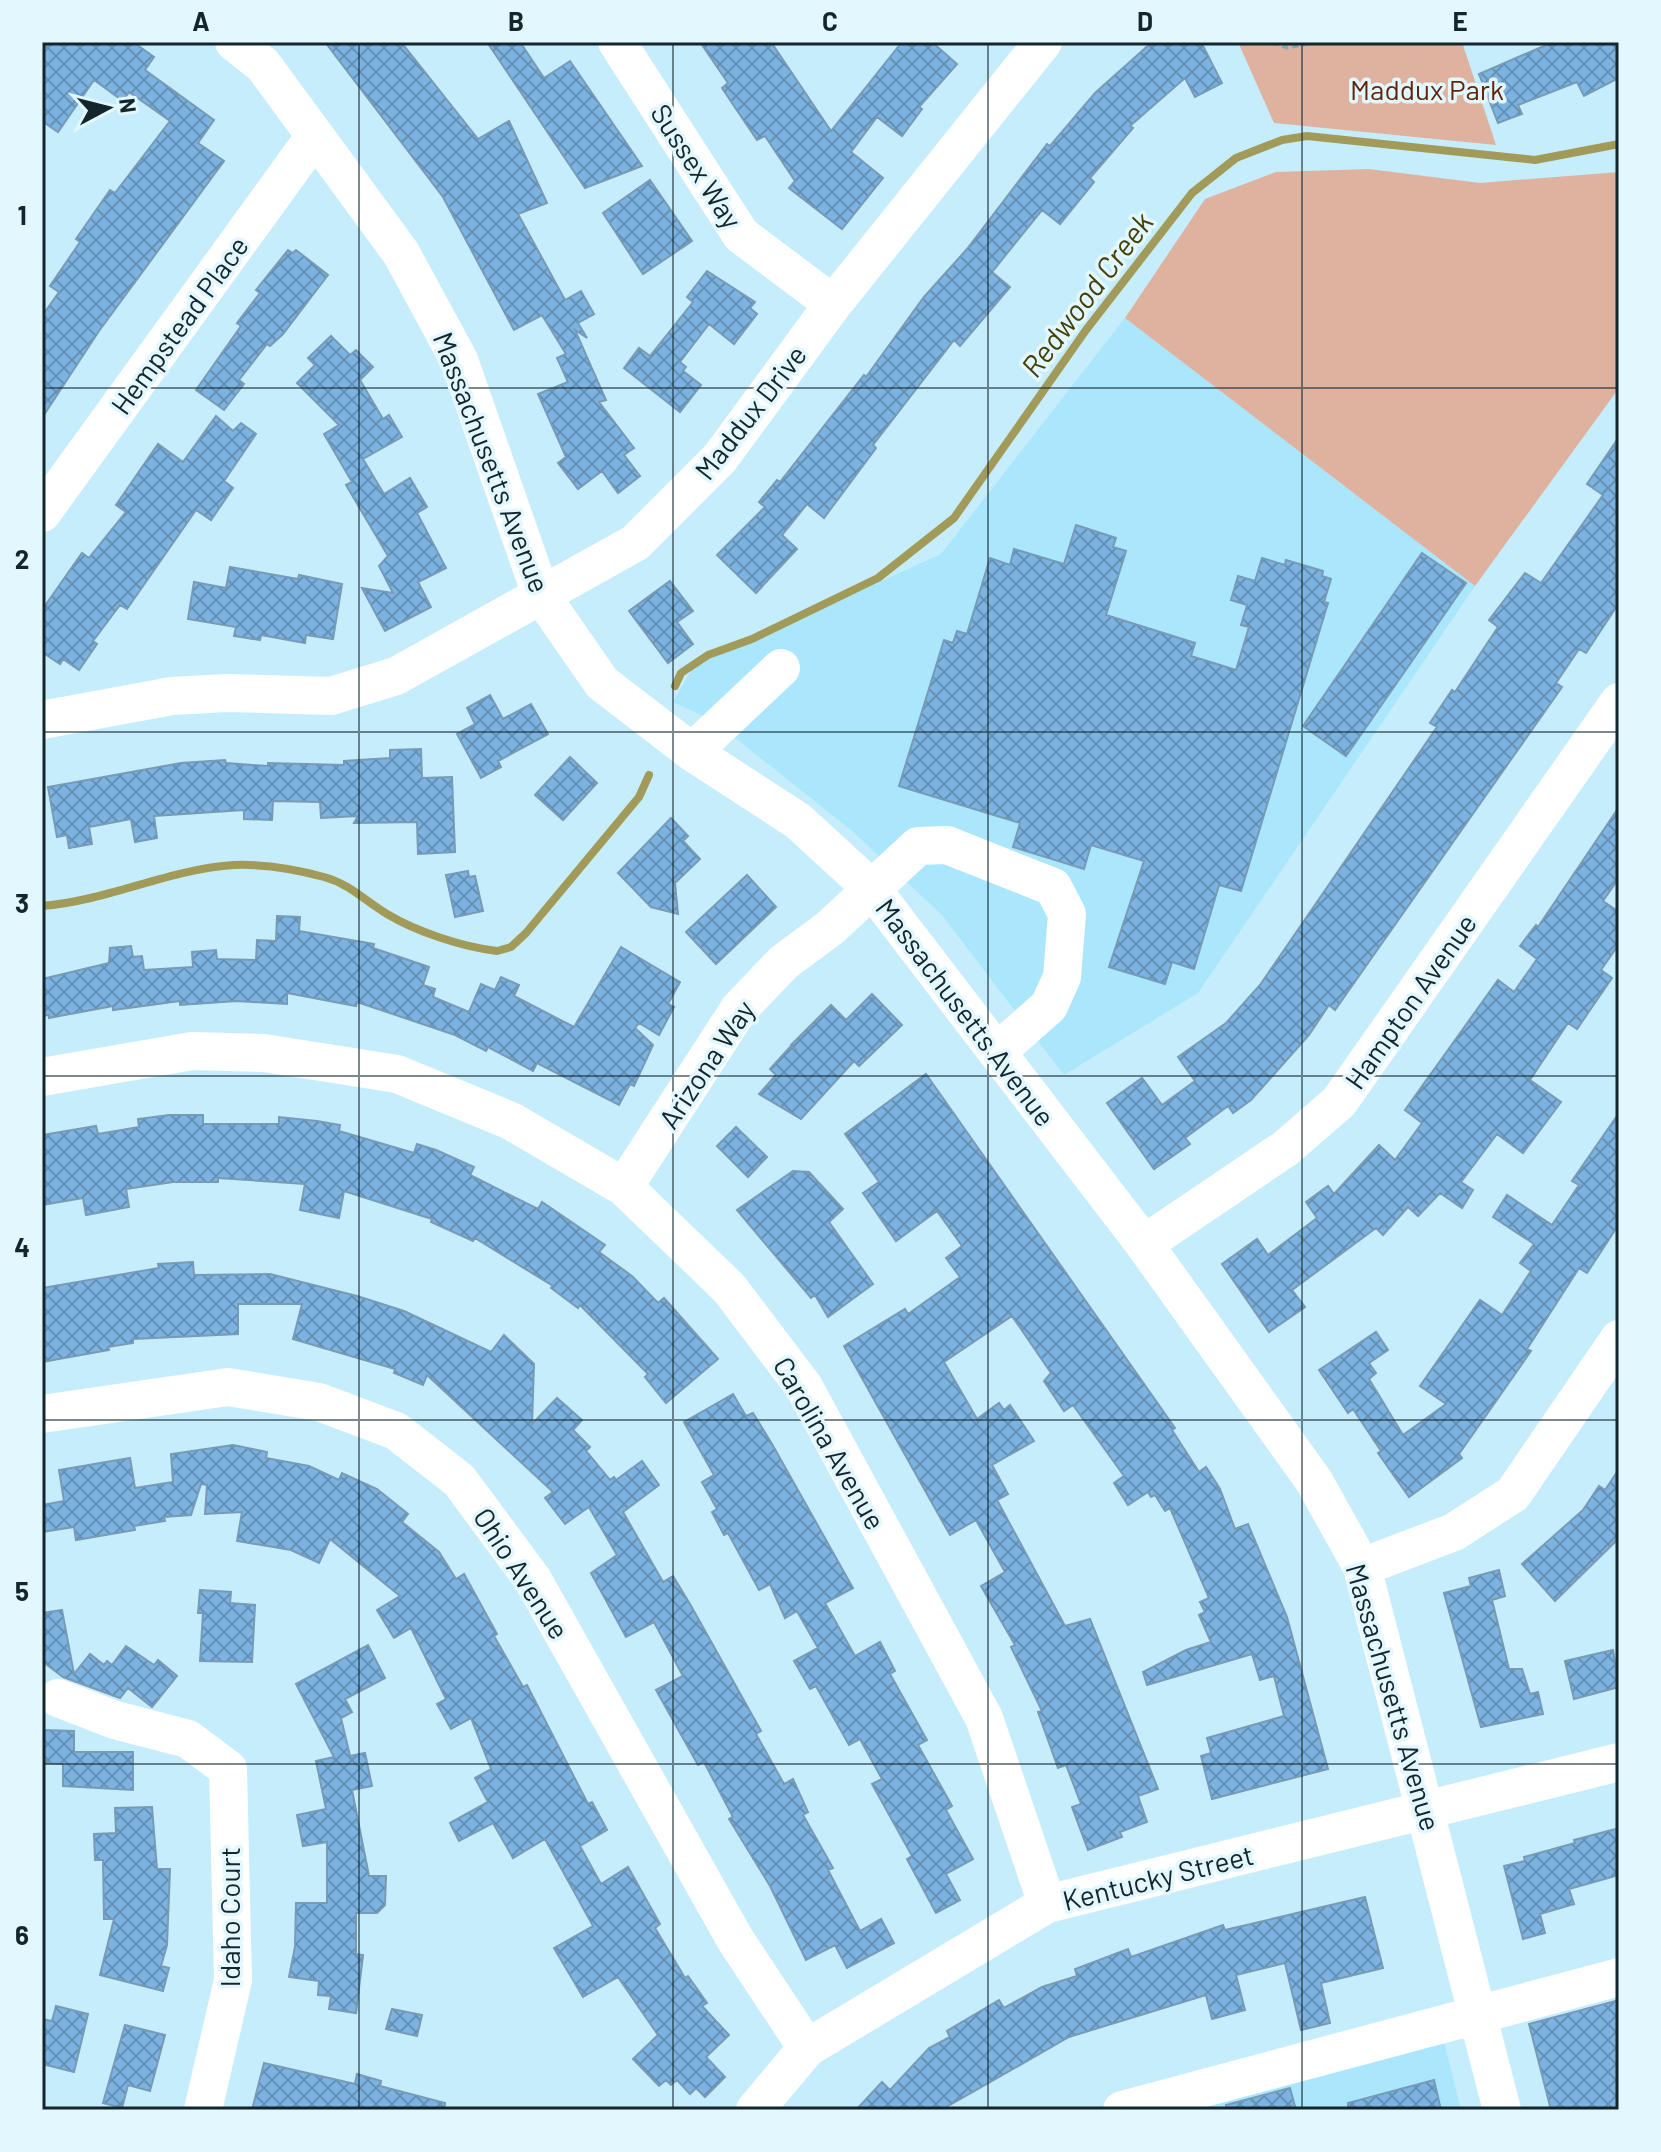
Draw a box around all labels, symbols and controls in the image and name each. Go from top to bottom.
text: A [192,5,210,36]
text: B [508,5,524,36]
text: C [822,5,838,36]
text: D [1137,5,1153,36]
text: E [1452,5,1468,36]
north arrow [68,68,148,148]
park label: Maddux Park [1350,72,1504,106]
text: N [115,97,143,114]
street label: Sussex Way [644,97,750,235]
text: 1 [17,199,27,230]
water label: Redwood Creek [1012,204,1160,383]
street label: Hempstead Place [103,229,255,421]
street label: Massachusetts Avenue [427,327,557,597]
street label: Maddux Drive [687,338,813,486]
text: 2 [15,543,29,574]
text: 3 [15,887,29,918]
street label: Massachusetts Avenue [869,891,1063,1133]
street label: Hampton Avenue [1337,907,1483,1095]
street label: Arizona Way [651,993,761,1135]
text: 4 [14,1231,30,1262]
street label: Carolina Avenue [767,1350,893,1536]
street label: Ohio Avenue [467,1501,577,1645]
street label: Massachusetts Avenue [1340,1559,1448,1835]
text: 5 [15,1575,29,1606]
street label: Kentucky Street [1059,1837,1257,1917]
street label: Idaho Court [212,1847,246,1987]
text: 6 [15,1919,29,1950]

